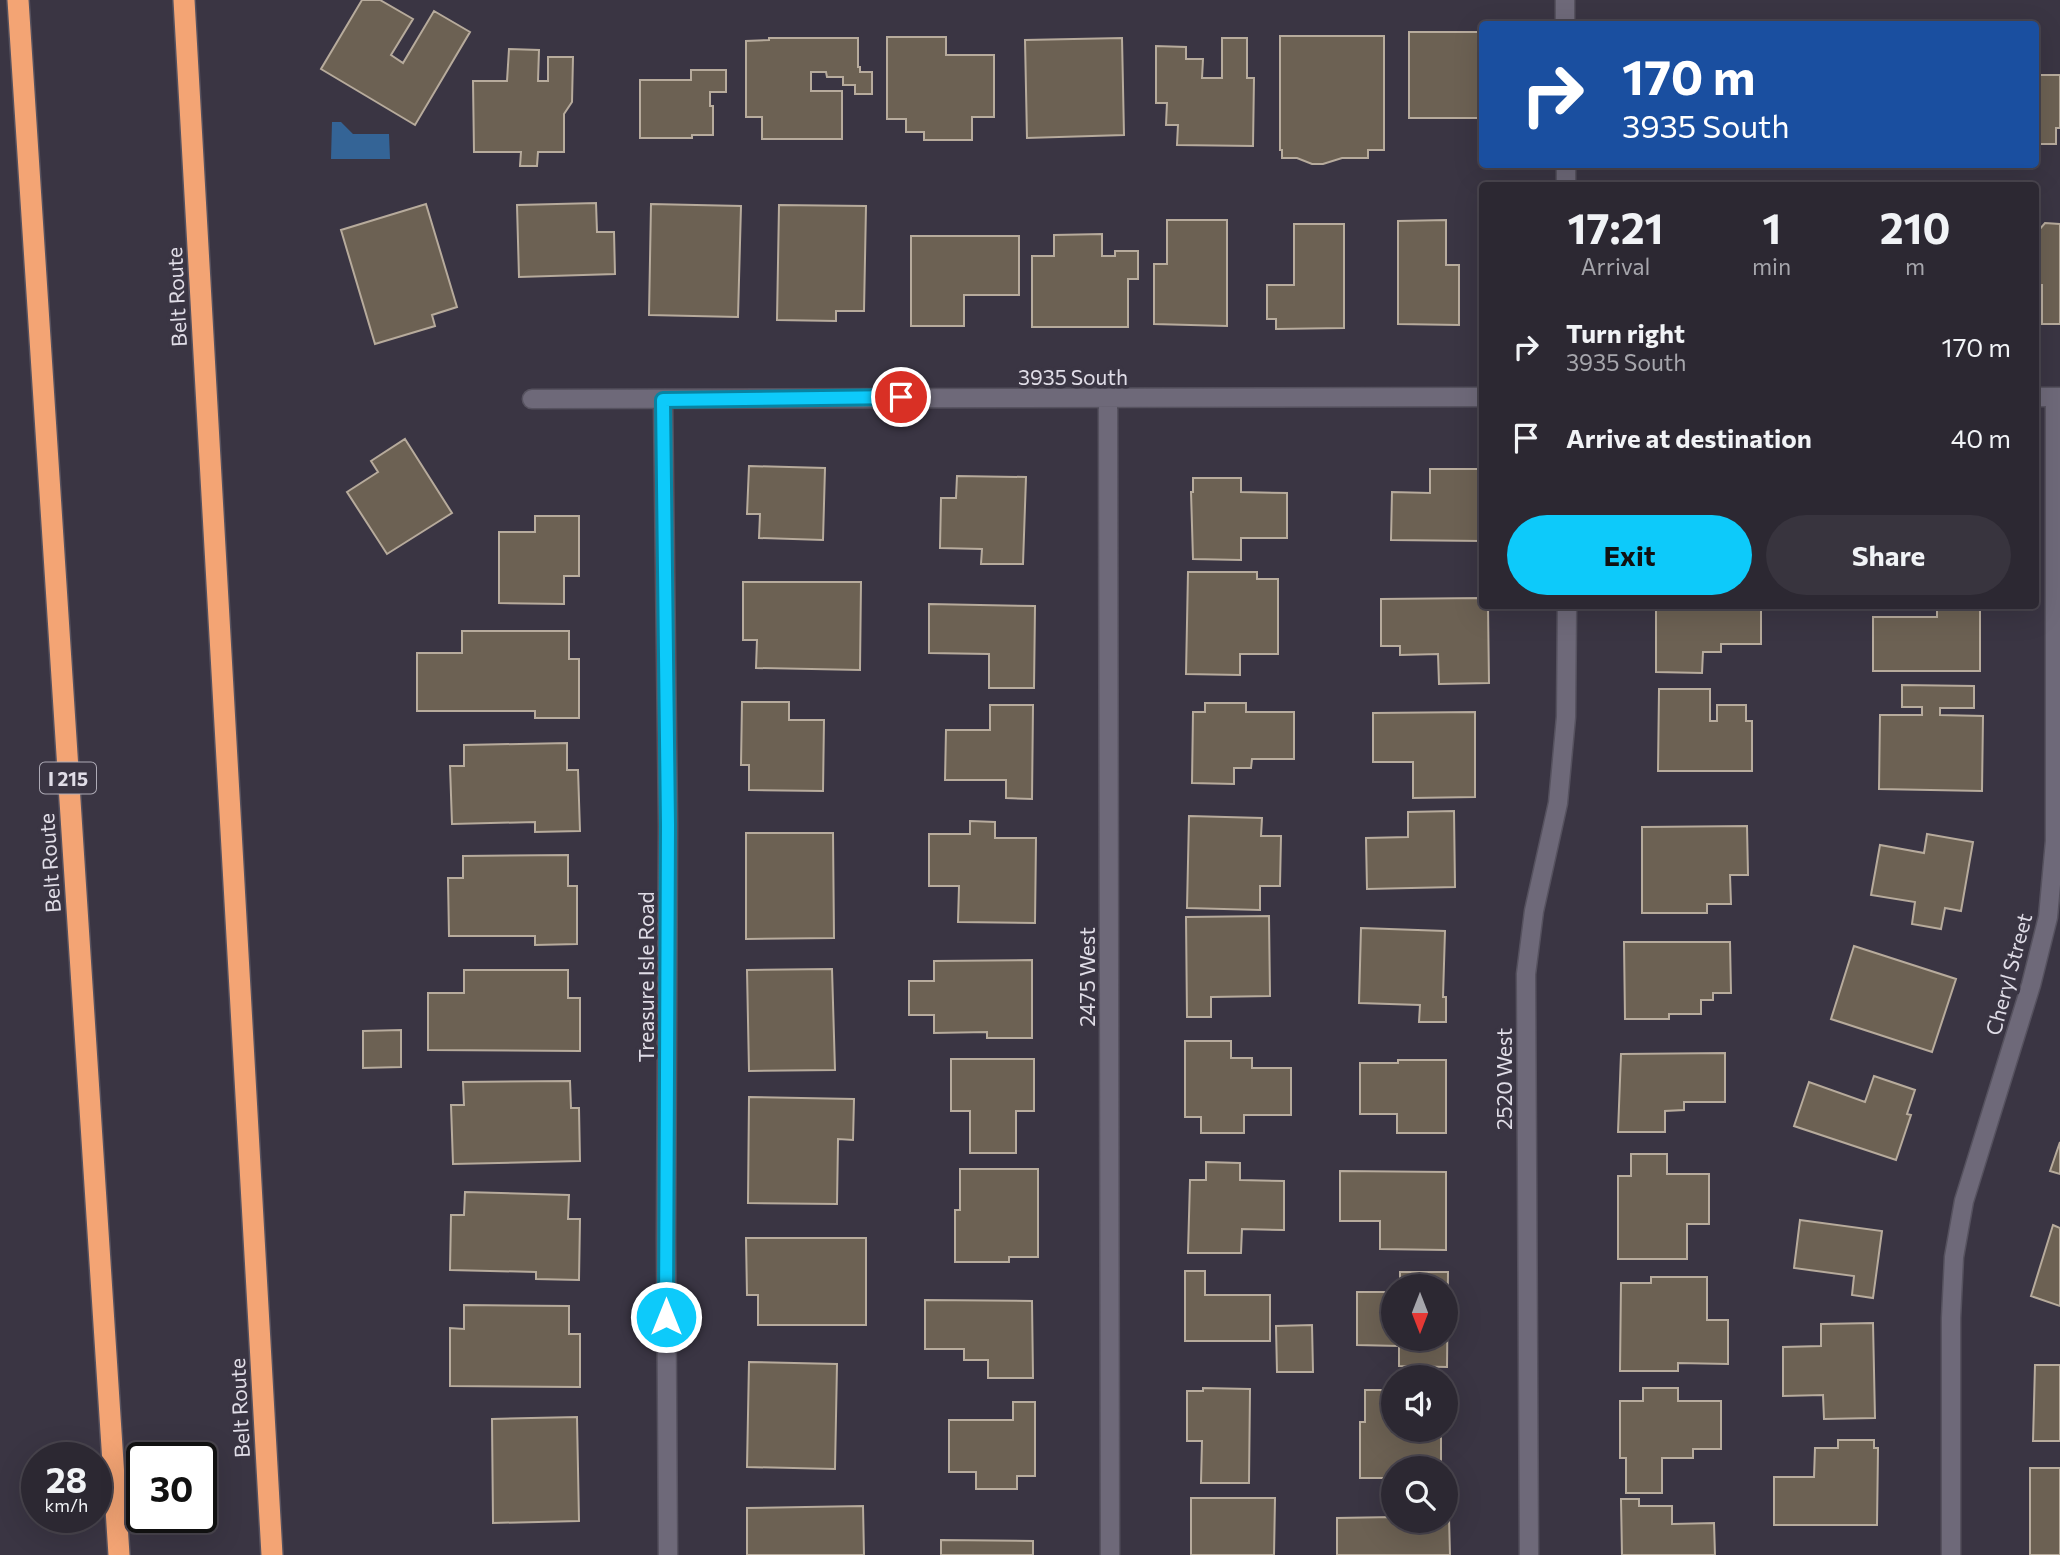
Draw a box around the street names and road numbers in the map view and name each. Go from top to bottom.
street label: Belt Route [161,247,191,347]
street label: 3935 South [1018,364,1128,389]
road number: I 215 [40,762,96,793]
street label: Belt Route [33,812,65,914]
street label: Treasure Isle Road [633,891,658,1063]
street label: Cheryl Street [1980,910,2036,1038]
street label: 2475 West [1074,927,1099,1027]
street label: 2520 West [1491,1028,1516,1130]
street label: Belt Route [224,1358,254,1458]

